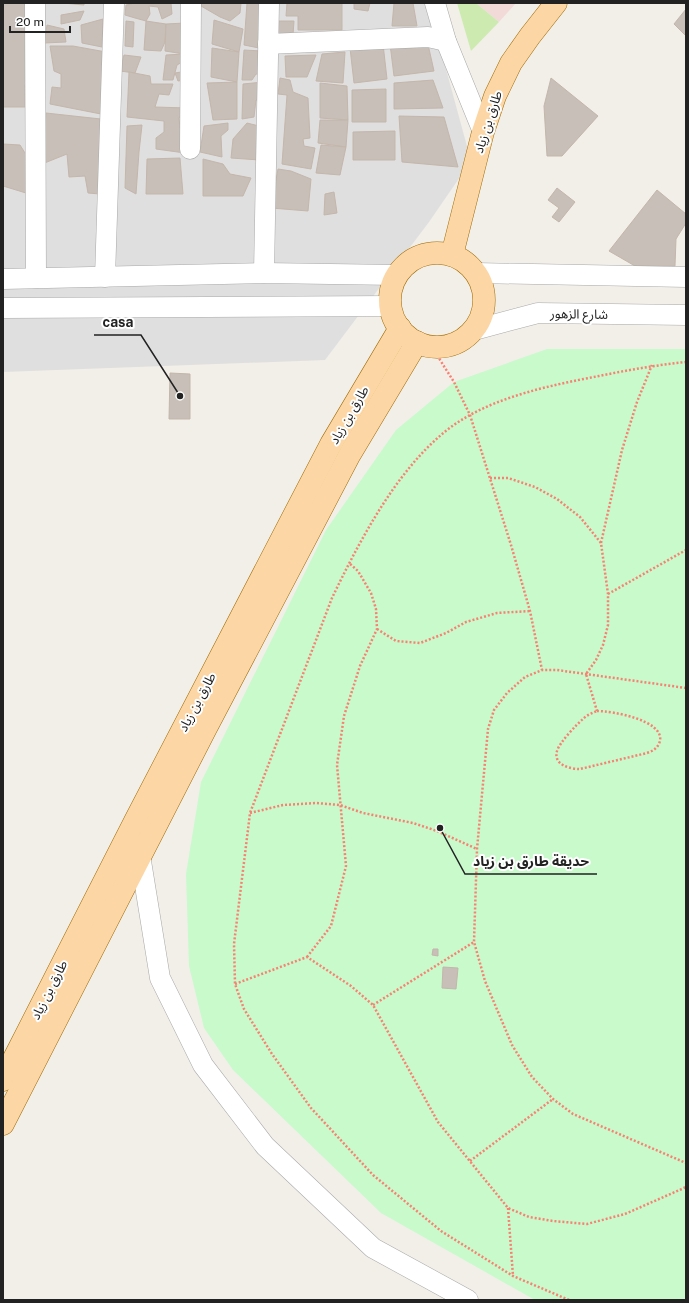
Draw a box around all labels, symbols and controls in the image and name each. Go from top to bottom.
scale bar [10,8,70,34]
text: 20 m [16,15,44,29]
street label: طارق بن زياد [471,89,506,155]
street label: شارع الزهور [549,306,608,325]
callout: casa [94,309,141,335]
text: casa [103,314,133,330]
street label: طارق بن زياد [326,383,373,447]
street label: طارق بن زياد [175,670,220,735]
callout: حديقة طارق بن زياد [465,848,597,874]
text: حديقة طارق بن زياد [473,853,589,870]
street label: طارق بن زياد [28,958,71,1023]

